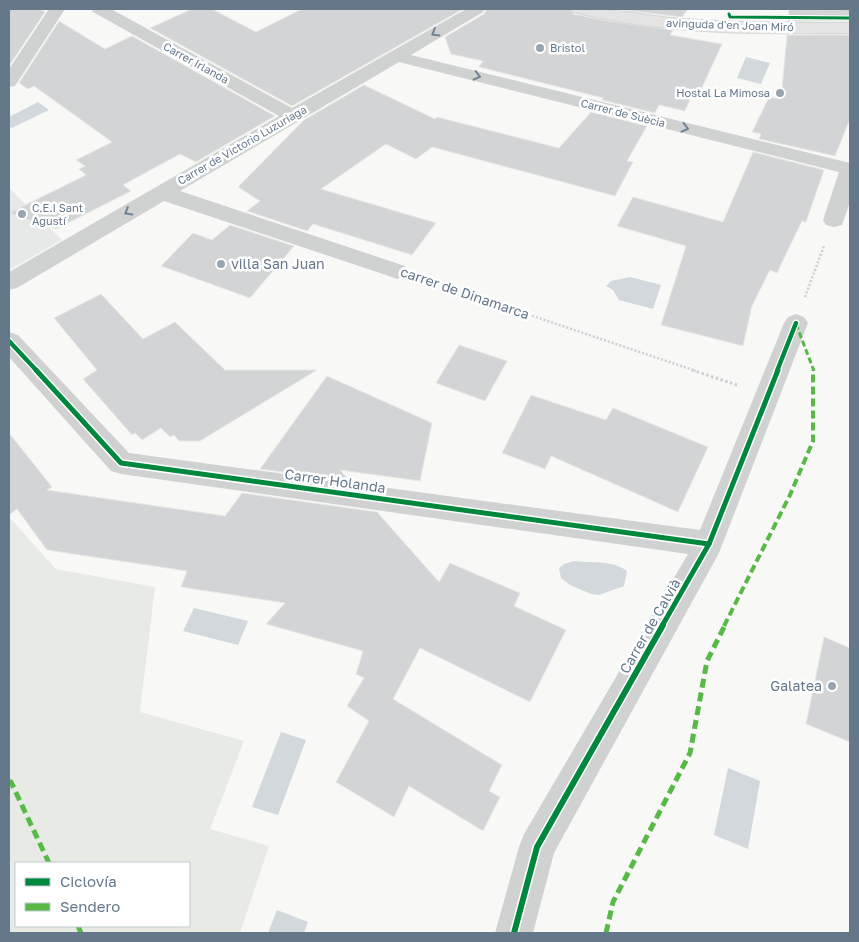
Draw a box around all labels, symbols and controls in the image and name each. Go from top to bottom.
street label: avinguda d'en Joan Miró [666,16,794,33]
one-way arrow [431,27,440,37]
street label: Carrer Irlanda [161,39,231,86]
place label: Bristol [550,41,585,54]
marker: Bristol [534,42,546,54]
one-way arrow [472,70,481,81]
place label: Hostal La Mimosa [676,86,770,99]
marker: Hostal La Mimosa [774,87,786,99]
street label: Carrer de Suècia [579,96,667,129]
street label: Carrer de Victorio Luzuriaga [175,102,309,187]
one-way arrow [681,122,690,133]
place label: C.E.I Sant Agustí [32,201,83,227]
one-way arrow [124,205,133,215]
marker: C.E.I Sant Agustí [16,208,28,220]
place label: villa San Juan [231,255,325,272]
marker: villa San Juan [215,258,227,270]
street label: carrer de Dinamarca [399,263,532,323]
street label: Carrer Holanda [283,465,387,496]
street label: Carrer de Calvià [616,575,684,676]
place label: Galatea [770,677,822,694]
marker: Galatea [826,680,838,692]
legend [15,862,190,927]
text: Ciclovía [60,872,117,890]
text: Sendero [60,897,120,915]

